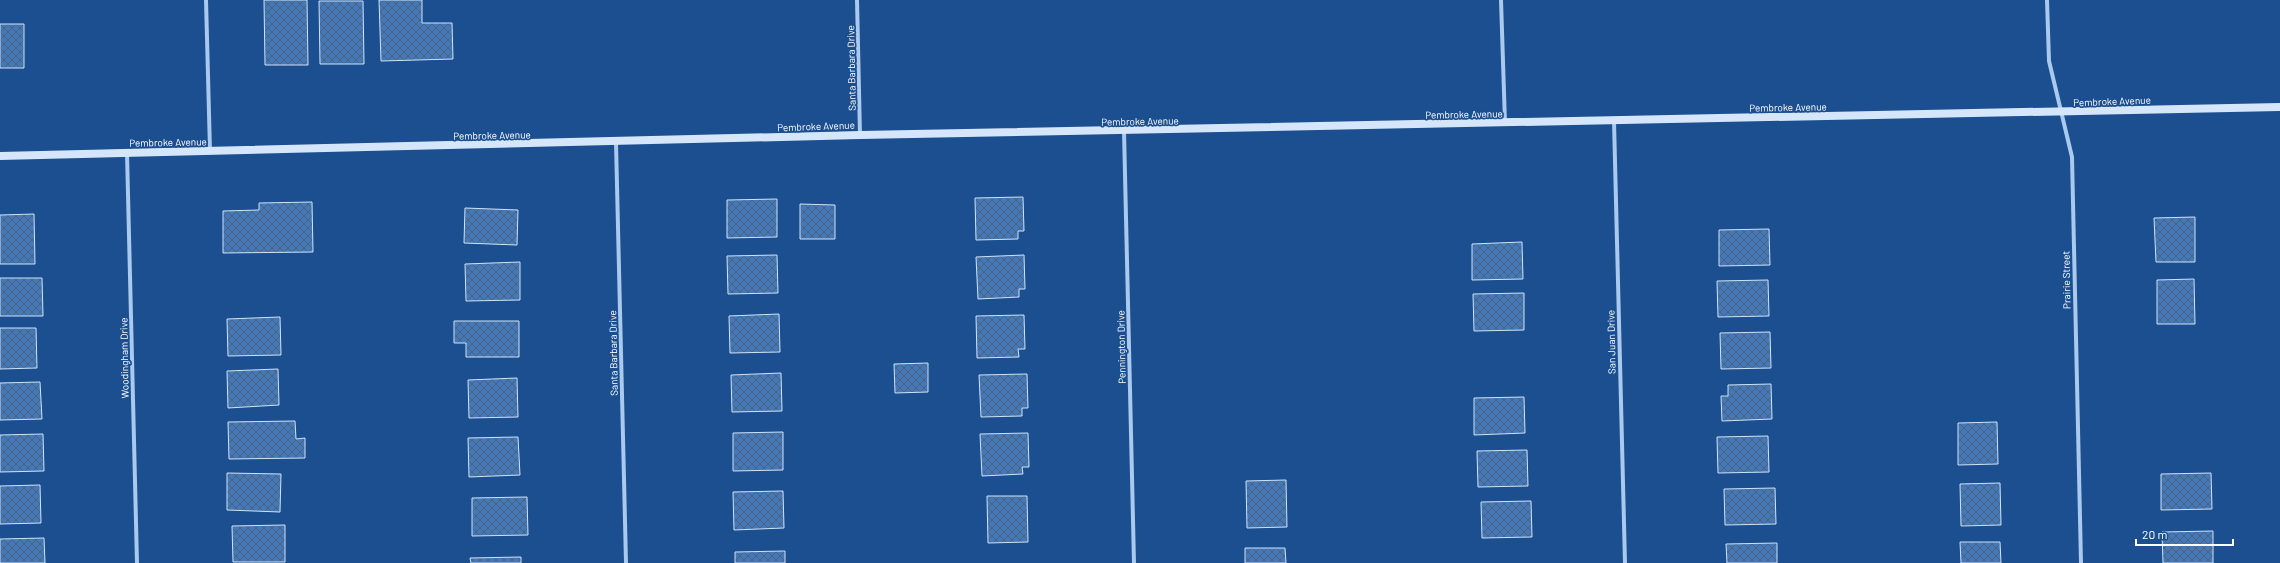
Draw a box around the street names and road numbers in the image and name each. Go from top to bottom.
street label: Santa Barbara Drive [844,25,858,111]
street label: Pembroke Avenue [2073,94,2151,108]
street label: Pembroke Avenue [1749,100,1827,114]
street label: Pembroke Avenue [1425,107,1503,121]
street label: Pembroke Avenue [1101,114,1179,128]
street label: Pembroke Avenue [777,119,855,133]
street label: Pembroke Avenue [453,128,531,142]
street label: Pembroke Avenue [129,135,207,149]
street label: Prairie Street [2059,251,2073,309]
street label: Santa Barbara Drive [606,310,620,396]
street label: Pennington Drive [1114,310,1128,384]
street label: San Juan Drive [1604,310,1618,374]
street label: Woodingham Drive [117,317,131,399]

